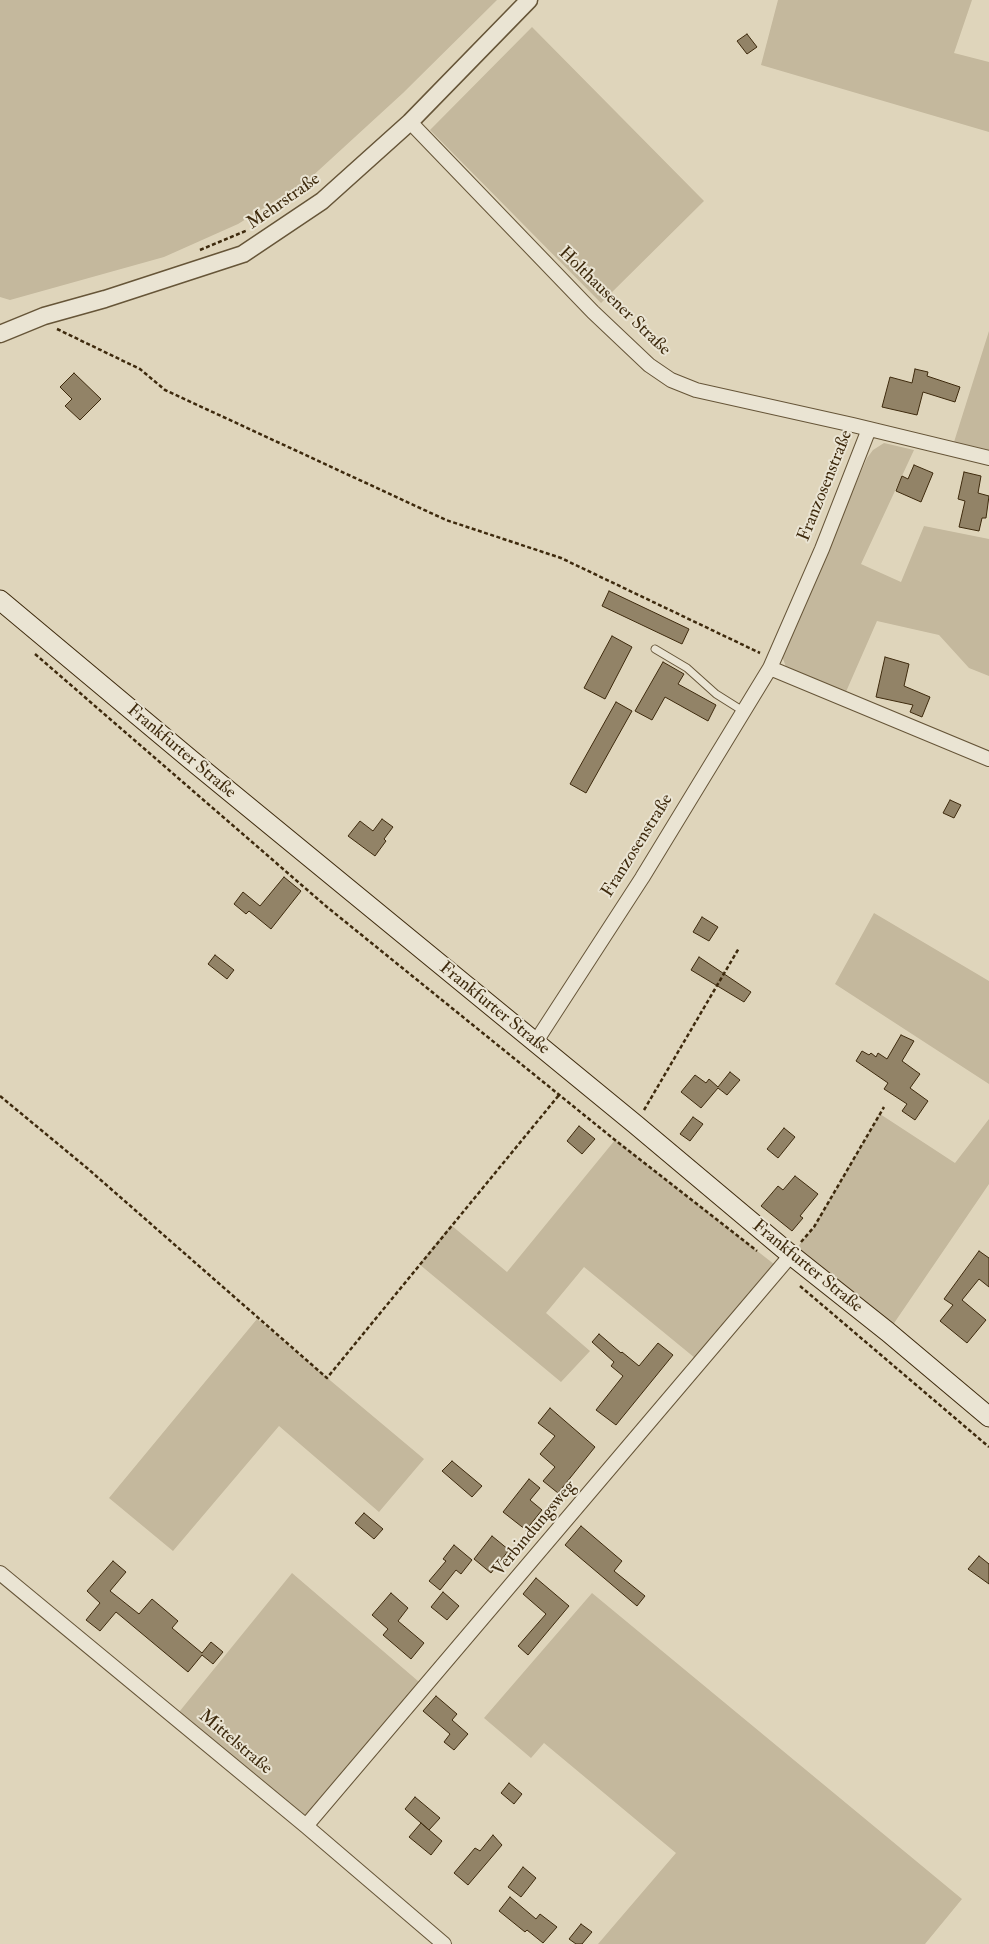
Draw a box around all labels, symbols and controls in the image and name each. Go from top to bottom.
street label: Mehrstraße [243,169,325,235]
street label: Holthausener Straße [553,243,675,361]
street label: Franzosenstraße [794,427,858,545]
street label: Frankfurter Straße [122,700,240,804]
street label: Franzosenstraße [598,790,678,902]
street label: Frankfurter Straße [434,958,554,1060]
street label: Frankfurter Straße [747,1216,867,1318]
street label: Verbindungsweg [489,1477,581,1581]
street label: Mittelstraße [194,1706,276,1780]

